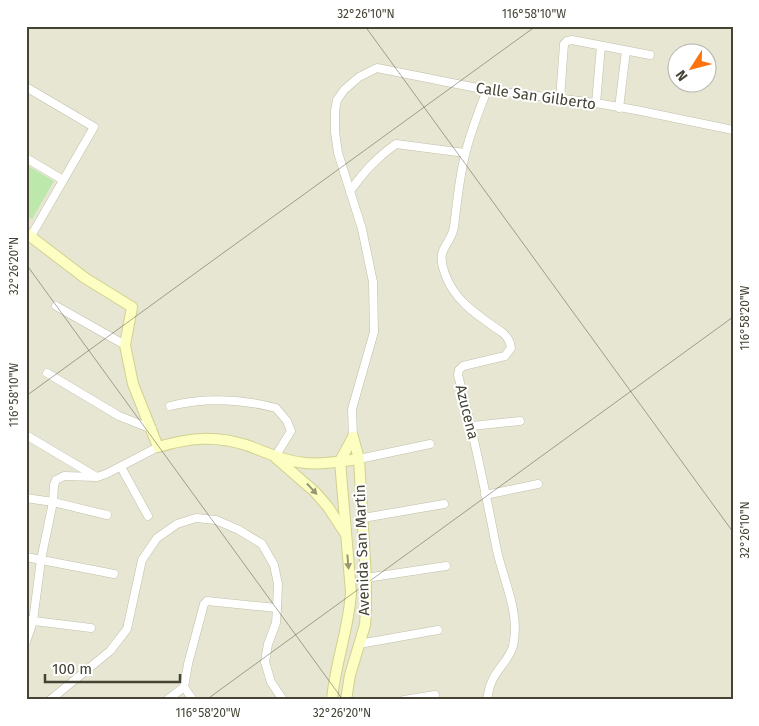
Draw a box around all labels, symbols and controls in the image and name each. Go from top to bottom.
text: 32°26'10"N [337,7,395,21]
text: 116°58'10"W [502,7,566,21]
north arrow [666,42,716,92]
text: N [672,67,691,84]
street label: Calle San Gilberto [475,79,597,113]
text: 32°26'20"N [7,237,21,295]
text: 116°58'20"W [738,285,752,351]
text: 116°58'10"W [7,363,21,427]
street label: Azucena [452,383,482,441]
one-way arrow [306,483,318,495]
street label: Avenida San Martin [351,484,373,616]
text: 32°26'10"N [738,501,752,559]
one-way arrow [344,554,352,570]
scale bar [45,651,180,683]
text: 100 m [52,660,92,678]
text: 116°58'20"W [175,706,241,720]
text: 32°26'20"N [313,706,371,720]

